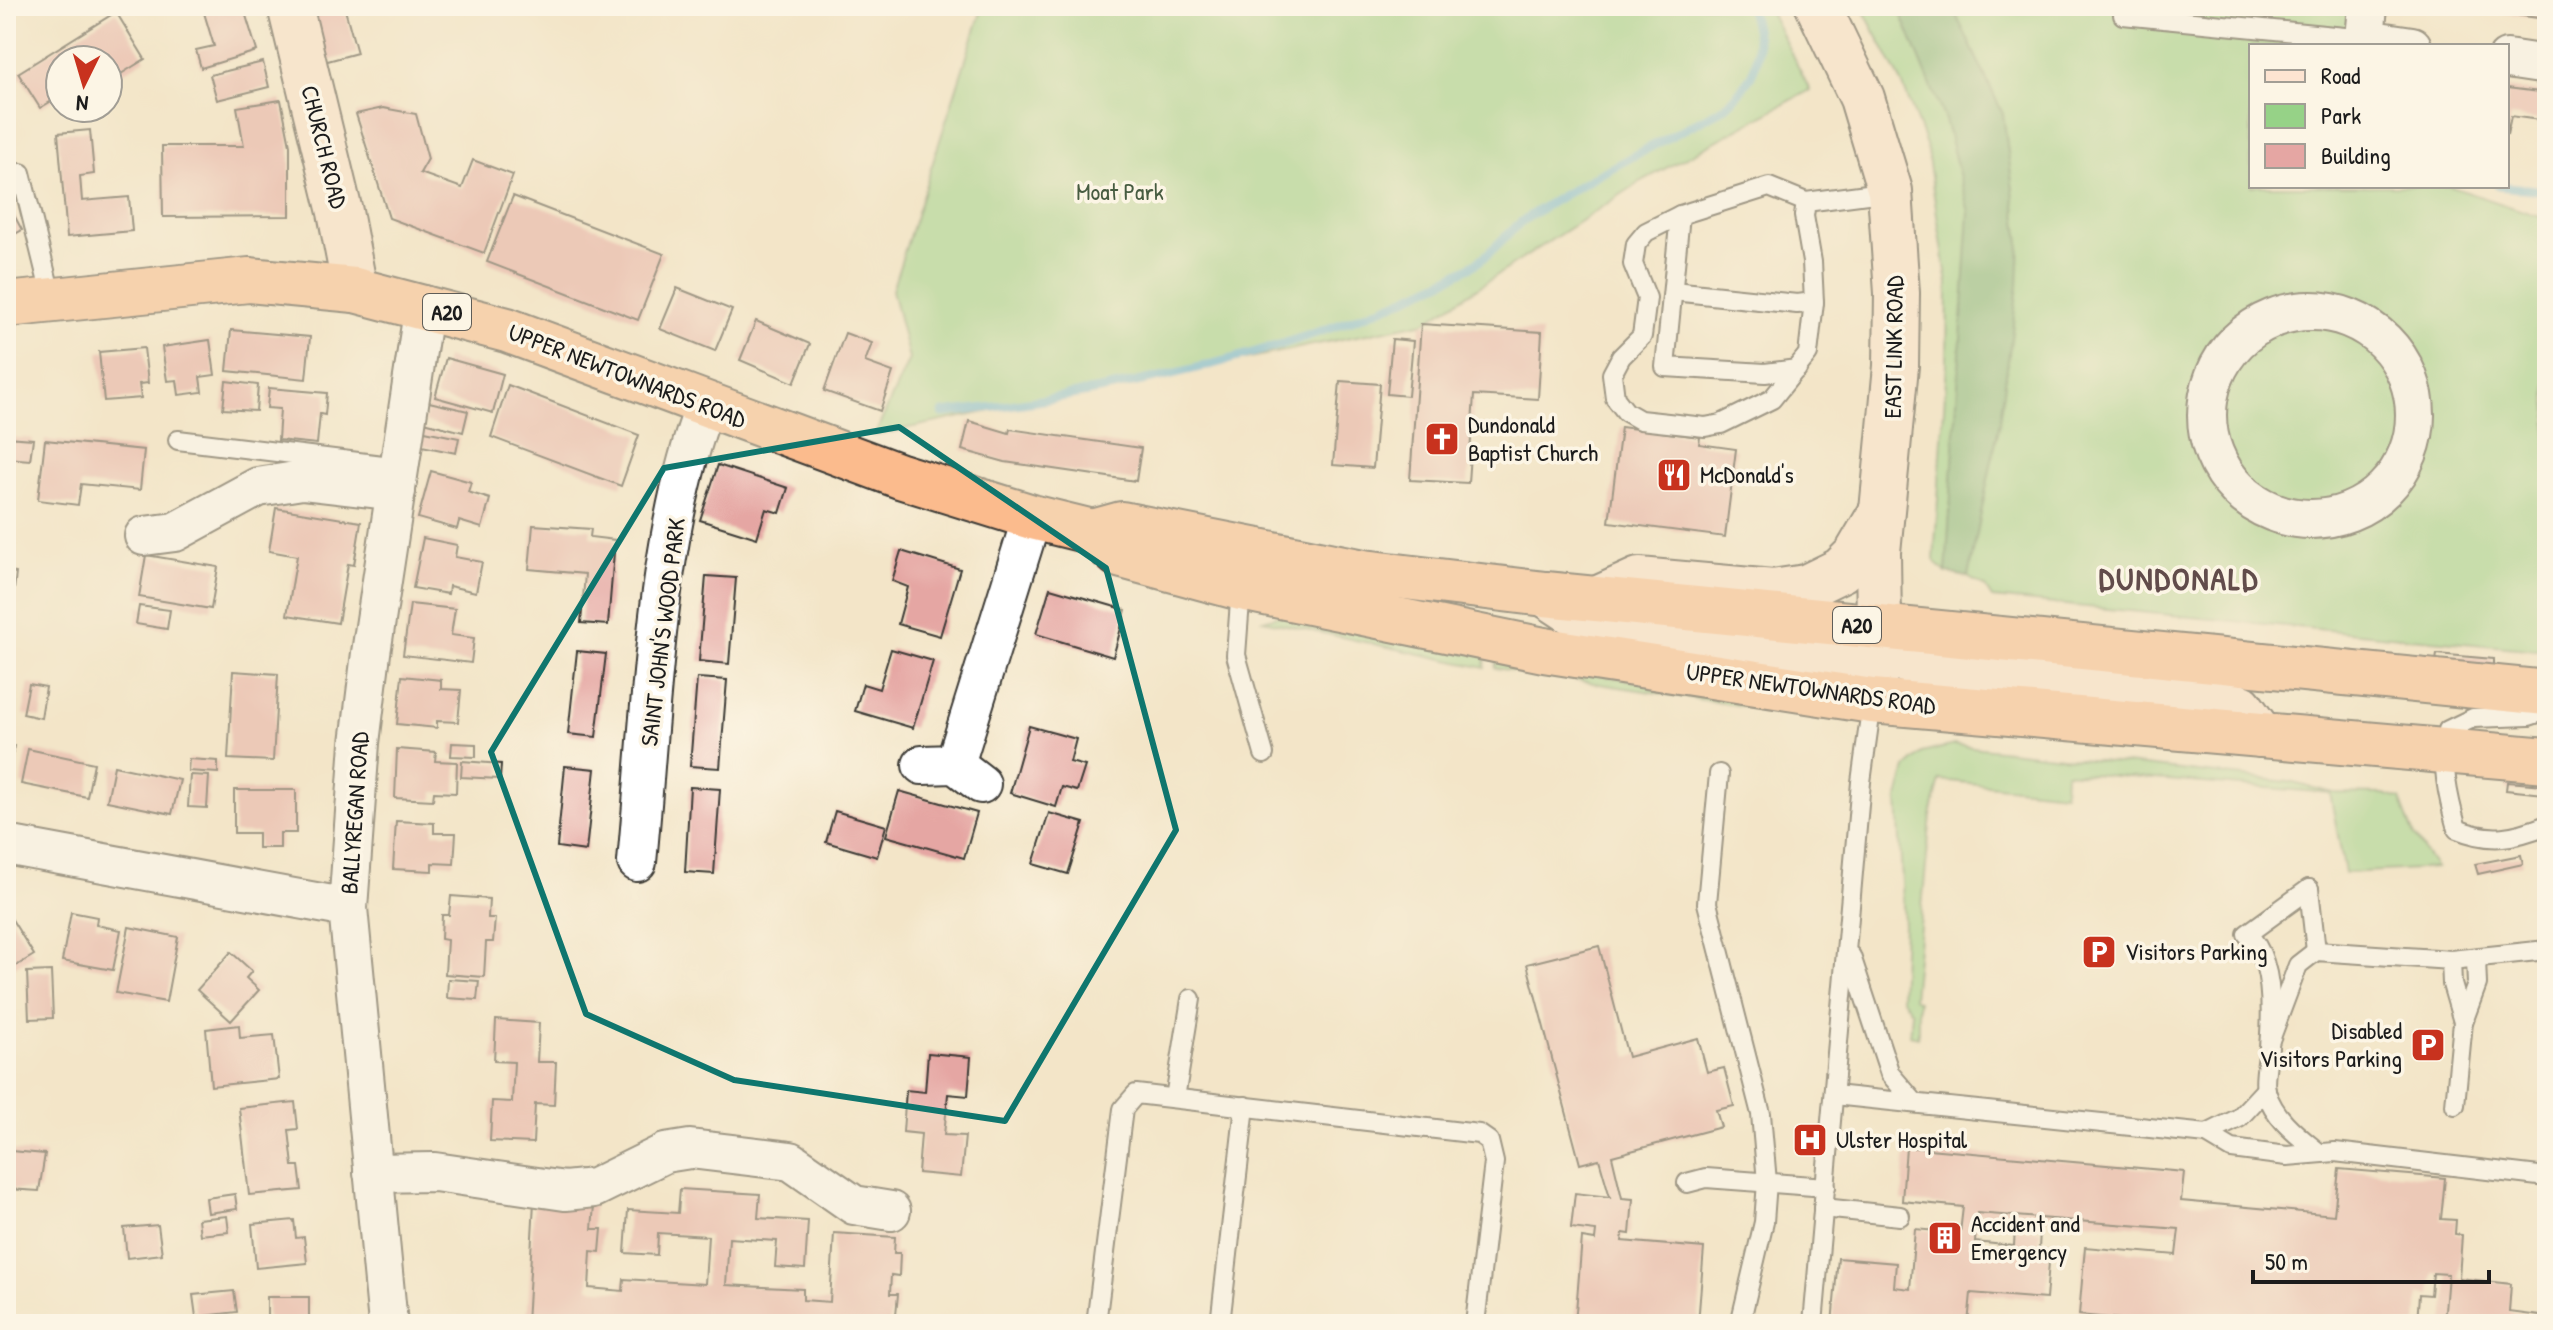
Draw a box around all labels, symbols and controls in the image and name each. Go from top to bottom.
north arrow [44,44,124,124]
legend [2249,44,2509,188]
text: Road [2321,59,2360,91]
street label: CHURCH ROAD [294,82,356,212]
text: N [75,88,89,119]
text: Park [2321,99,2361,131]
text: Building [2321,139,2391,171]
park label: Moat Park [1076,175,1164,207]
street label: EAST LINK ROAD [1876,275,1910,419]
road number: A20 [423,294,471,330]
street label: UPPER NEWTOWNARDS ROAD [504,315,751,435]
place label: Dundonald Baptist Church [1468,408,1598,468]
church icon: Dundonald Baptist Church [1423,420,1461,458]
restaurant icon: McDonald's [1655,456,1693,494]
place label: McDonald's [1700,458,1794,490]
street label: SAINT JOHN'S WOOD PARK [632,516,692,748]
district label: DUNDONALD [2099,557,2259,600]
road number: A20 [1833,607,1881,643]
street label: UPPER NEWTOWNARDS ROAD [1684,655,1938,721]
street label: BALLYREGAN ROAD [332,730,376,895]
parking icon: Visitors Parking [2080,933,2118,971]
place label: Visitors Parking [2125,935,2267,967]
place label: Disabled Visitors Parking [2260,1014,2402,1074]
parking icon: Disabled Visitors Parking [2409,1026,2447,1064]
hospital icon: Ulster Hospital [1791,1121,1829,1159]
place label: Ulster Hospital [1836,1123,1968,1155]
place label: Accident and Emergency [1971,1207,2080,1267]
building icon: Accident and Emergency [1926,1219,1964,1257]
scale bar [2253,1234,2489,1284]
text: 50 m [2265,1245,2308,1277]

